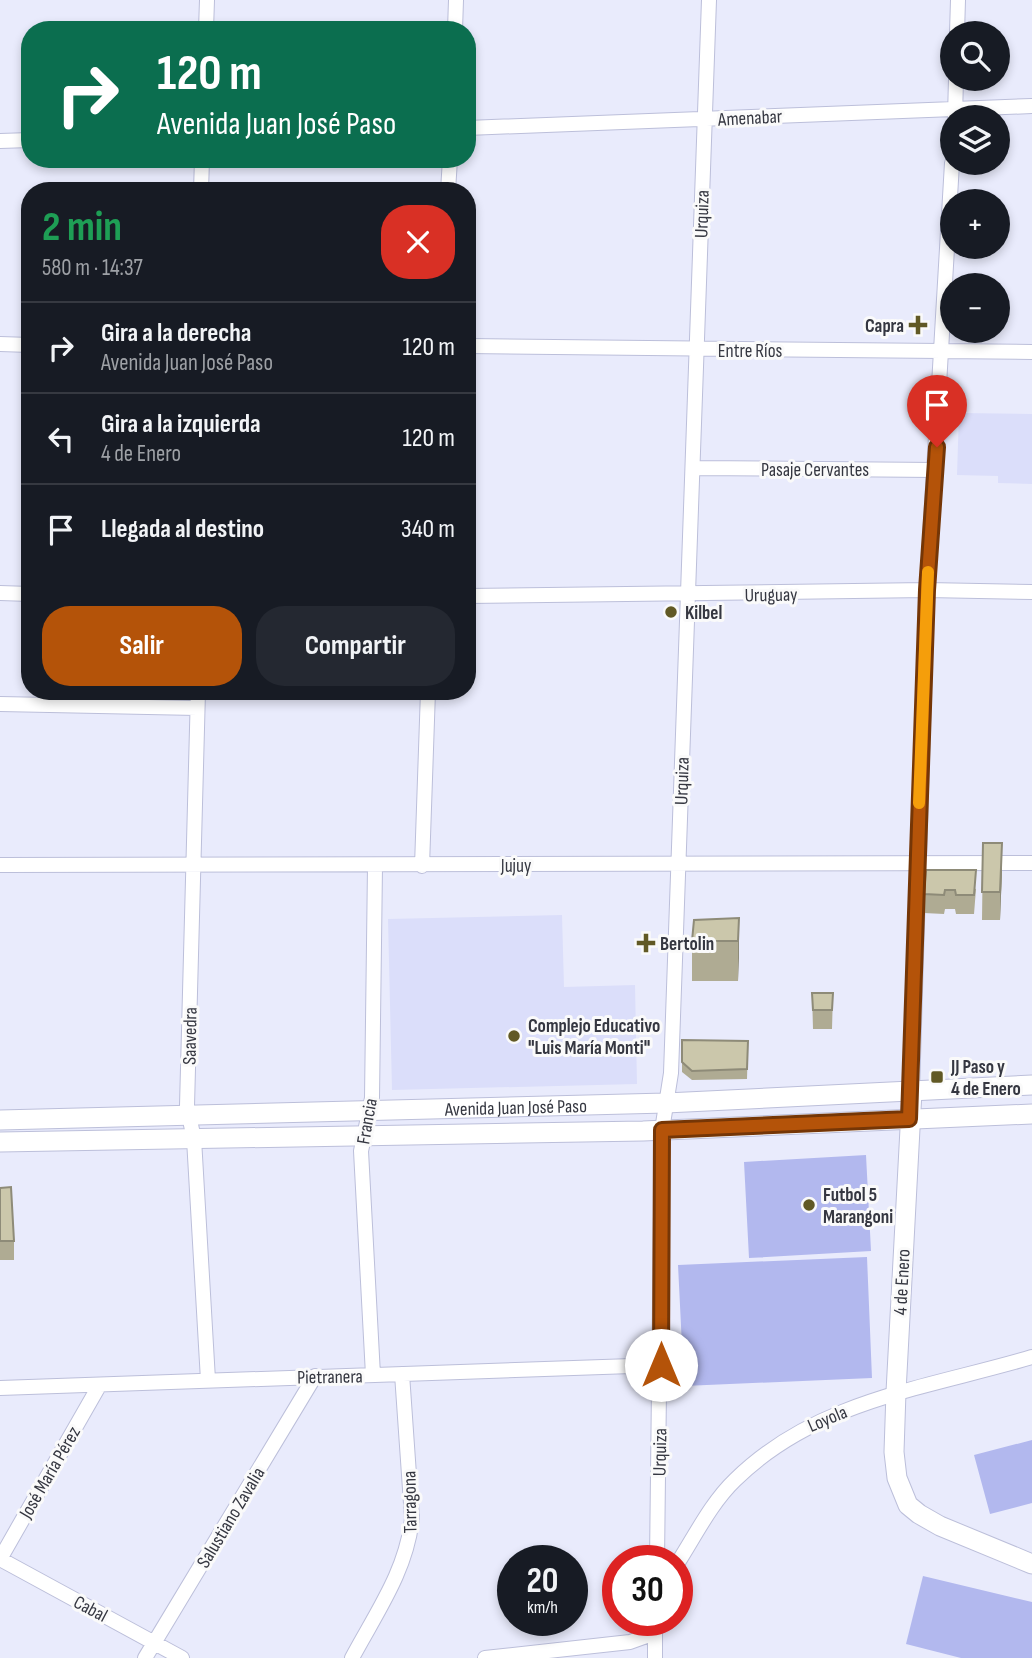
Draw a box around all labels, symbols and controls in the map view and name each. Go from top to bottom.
map controls [940,21,1010,343]
button: search [940,21,1010,91]
text: 120 m [157,45,262,104]
icon: right [42,49,133,140]
text: Avenida Juan José Paso [157,105,396,144]
street label: Amenabar [716,105,783,132]
button: layers [940,105,1010,175]
button: + [940,189,1010,259]
street label: Urquiza [690,190,715,238]
text: 2 min [42,202,122,253]
button: close [381,205,455,279]
text: 580 m · 14:37 [42,254,143,282]
button: − [940,273,1010,343]
place label: Capra [865,315,904,338]
marker: Capra [910,317,926,333]
text: Gira a la derecha [101,318,251,349]
icon: right [42,329,80,367]
text: 120 m [402,332,455,363]
street label: Entre Ríos [718,340,783,363]
text: Avenida Juan José Paso [101,349,273,377]
pin [907,375,967,447]
icon: arrive [918,386,956,424]
text: Gira a la izquierda [101,409,261,440]
icon: left [42,420,80,458]
text: 120 m [402,423,455,454]
text: 4 de Enero [101,440,181,468]
street label: Pasaje Cervantes [761,459,869,482]
icon: arrive [42,511,80,549]
text: Llegada al destino [101,514,264,545]
text: 340 m [401,514,455,545]
street label: Uruguay [744,584,798,607]
place label: Kilbel [685,602,722,625]
marker: Kilbel [663,604,679,620]
button: Salir [42,606,242,686]
button: Compartir [256,606,455,686]
street label: Urquiza [670,757,695,805]
street label: Jujuy [500,855,532,878]
place label: Bertolin [660,933,714,956]
marker: Bertolin [638,935,654,951]
street label: Saavedra [178,1007,203,1065]
place label: Complejo Educativo "Luis María Monti" [528,1015,660,1060]
marker: Complejo Educativo "Luis María Monti" [506,1028,522,1044]
place label: JJ Paso y 4 de Enero [950,1056,1021,1101]
marker: JJ Paso y 4 de Enero [929,1069,945,1085]
street label: Avenida Juan José Paso [443,1095,587,1122]
street label: Francia [352,1096,383,1146]
place label: Futbol 5 Marangoni [823,1184,893,1229]
marker: Futbol 5 Marangoni [801,1197,817,1213]
street label: 4 de Enero [889,1248,916,1316]
position arrow [624,1328,698,1402]
street label: Pietranera [297,1365,363,1390]
street label: Loyola [804,1401,851,1438]
street label: José María Pérez [14,1422,86,1524]
street label: Urquiza [649,1428,672,1476]
street label: Salustiano Zavalia [192,1463,270,1572]
street label: Tarragona [398,1471,423,1533]
speed limit sign: 30 [602,1545,693,1636]
text: 20 [527,1560,559,1603]
street label: Cabal [69,1591,111,1628]
text: km/h [527,1597,558,1618]

